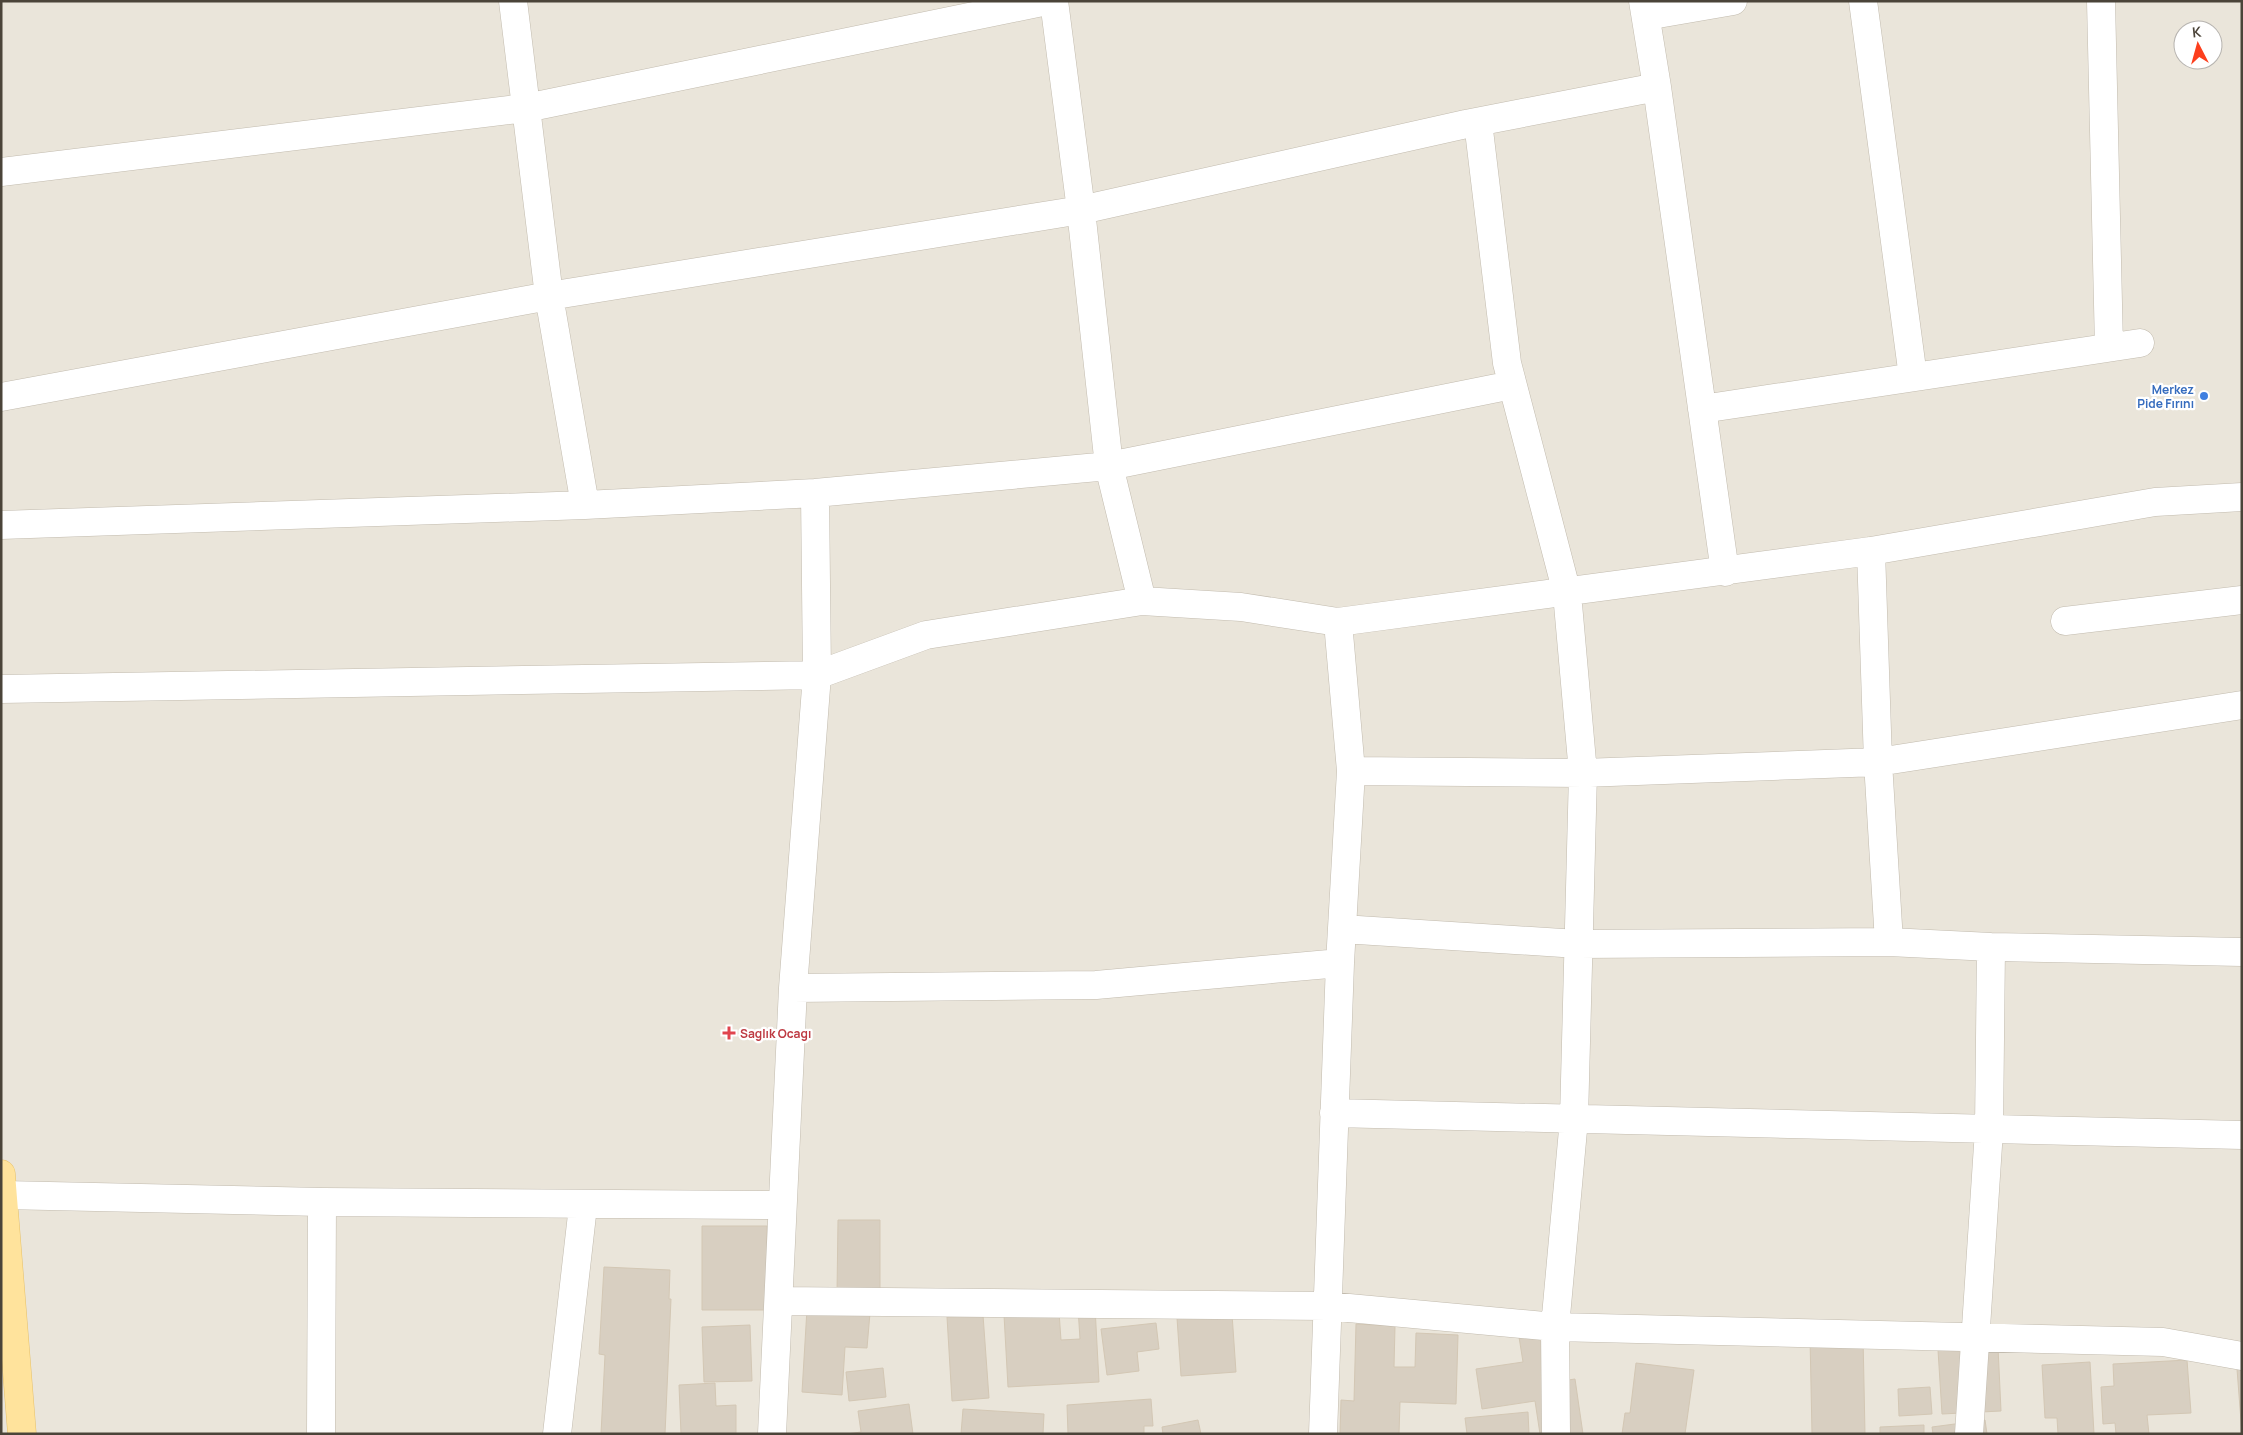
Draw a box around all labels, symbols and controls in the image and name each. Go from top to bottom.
north arrow [2173,20,2223,70]
text: K [2191,22,2203,41]
place label: Merkez Pide Fırını [2137,381,2194,412]
marker: Merkez Pide Fırını [2198,390,2210,402]
place label: Saglık Ocagı [740,1025,811,1042]
marker: Saglık Ocagı [722,1026,736,1040]

